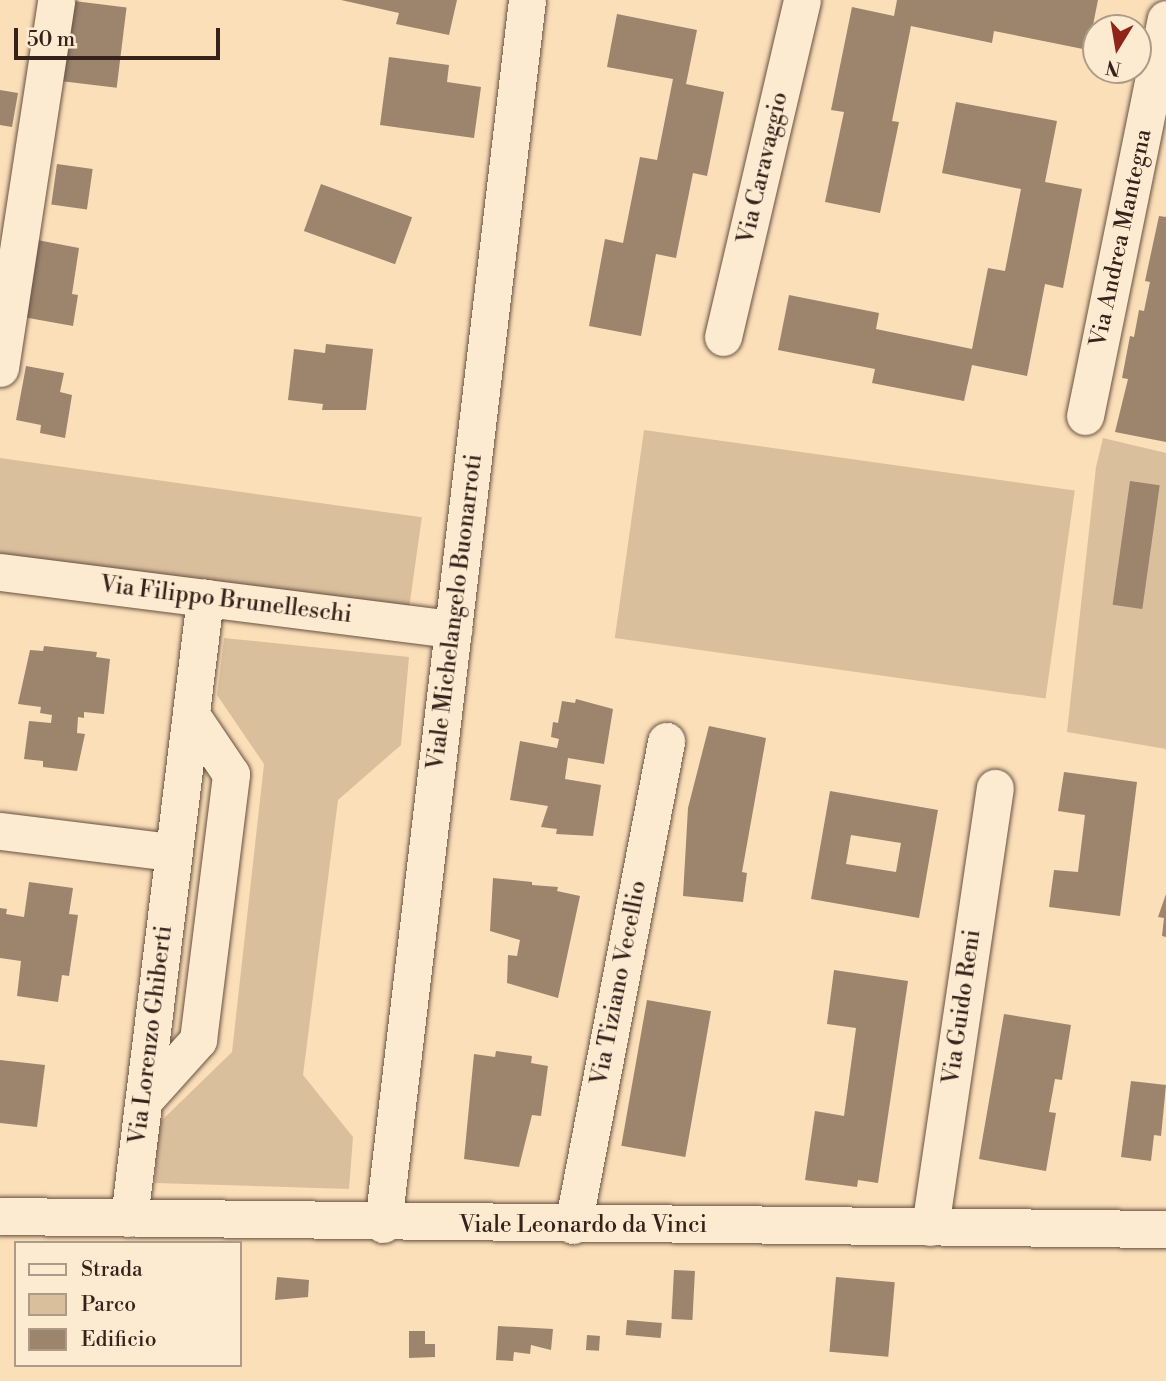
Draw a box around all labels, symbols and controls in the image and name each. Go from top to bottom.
scale bar [18,14,224,58]
north arrow [1082,14,1152,84]
text: 50 m [27,27,75,53]
text: N [1104,54,1123,81]
street label: Via Caravaggio [732,89,794,247]
street label: Via Andrea Mantegna [1084,127,1158,349]
street label: Viale Michelangelo Buonarroti [422,452,488,772]
street label: Via Filippo Brunelleschi [99,571,353,629]
street label: Via Tiziano Vecellio [586,878,652,1088]
street label: Via Lorenzo Ghiberti [124,924,178,1146]
street label: Via Guido Reni [937,928,987,1086]
street label: Viale Leonardo da Vinci [459,1211,707,1239]
legend [14,1241,242,1367]
text: Strada [81,1257,143,1283]
text: Parco [81,1292,136,1318]
text: Edificio [81,1327,157,1353]

